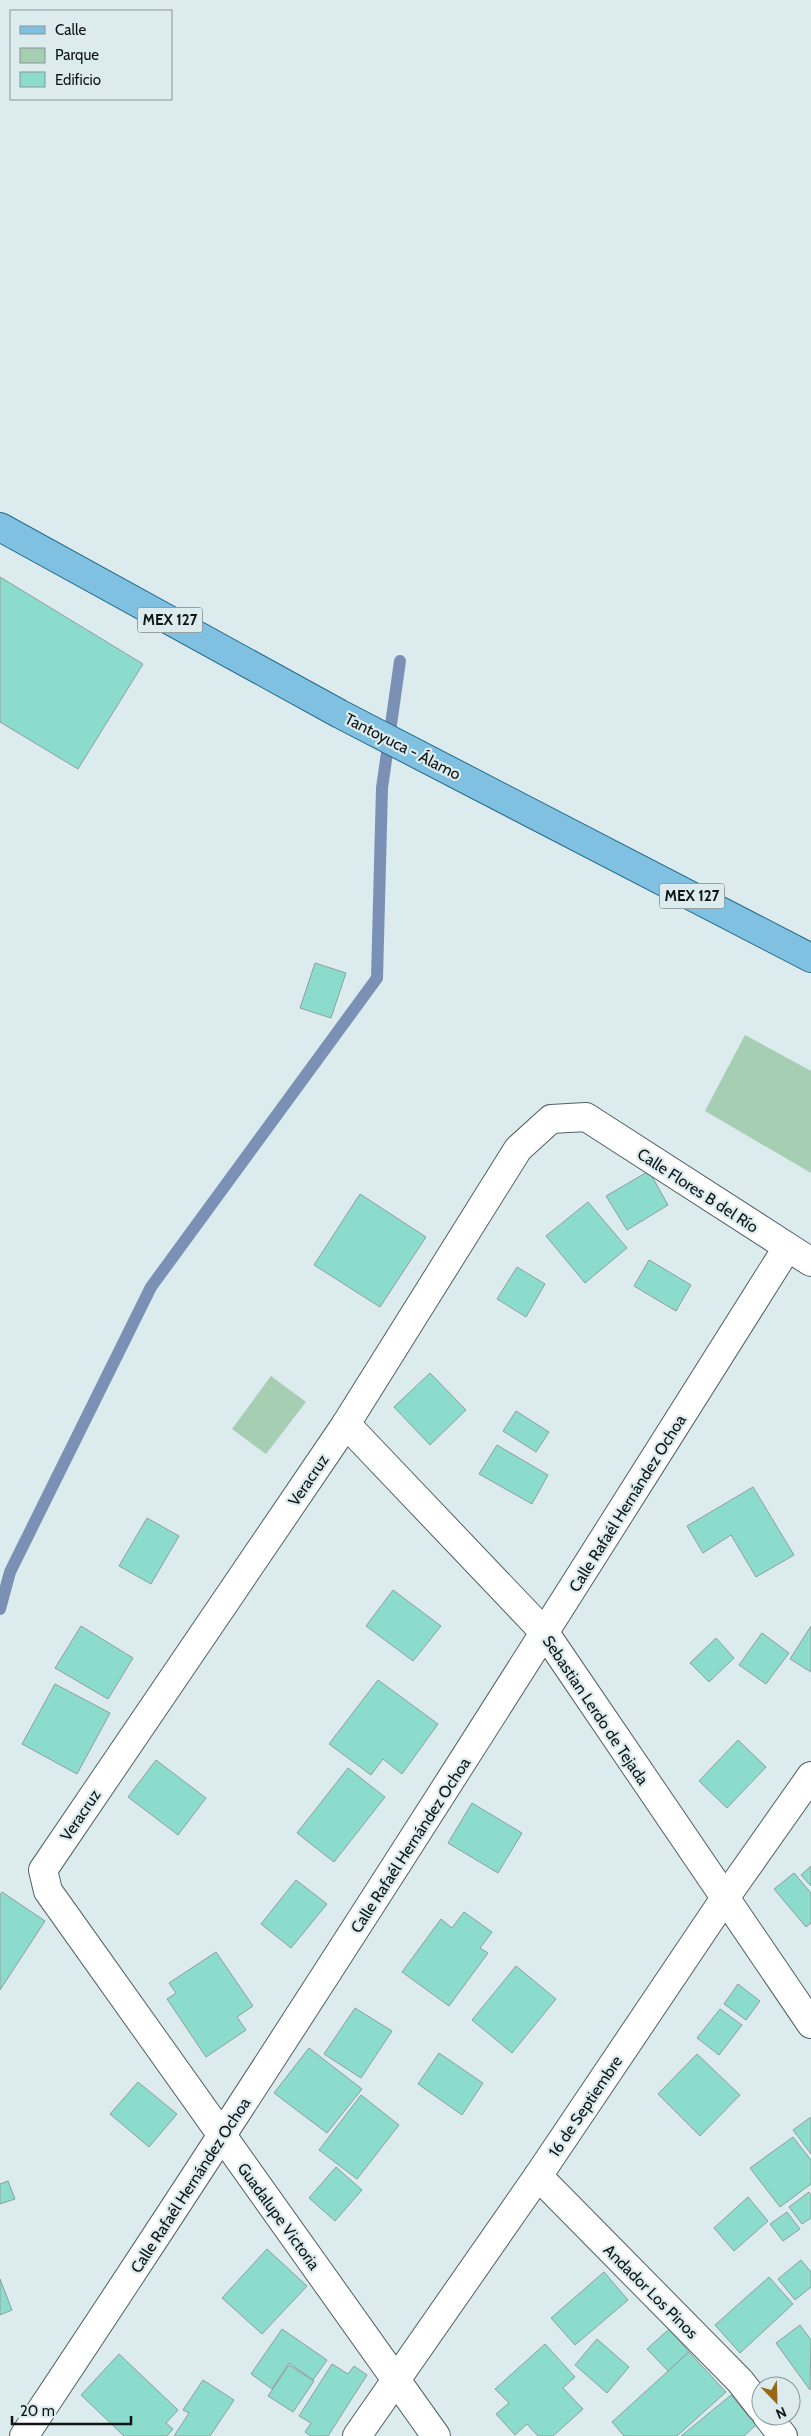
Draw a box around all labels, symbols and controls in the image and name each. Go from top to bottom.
legend [10,10,172,100]
text: Calle [55,21,86,39]
text: Parque [55,46,99,64]
text: Edificio [55,71,101,89]
road number: MEX 127 [138,608,202,632]
street label: Tantoyuca - Álamo [342,709,464,784]
road number: MEX 127 [660,884,724,908]
street label: Calle Flores B del Río [634,1144,762,1237]
street label: Calle Rafaél Hernández Ochoa [565,1411,690,1595]
street label: Veracruz [284,1451,333,1510]
street label: Sebastian Lerdo de Tejada [539,1632,653,1789]
street label: Calle Rafaél Hernández Ochoa [347,1754,474,1936]
street label: Veracruz [56,1786,105,1845]
street label: 16 de Septiembre [545,2052,626,2160]
street label: Calle Rafaél Hernández Ochoa [127,2094,254,2276]
street label: Guadalupe Victoria [233,2159,324,2274]
street label: Andador Los Pinos [600,2240,702,2343]
north arrow [751,2376,801,2426]
scale bar [12,2394,131,2426]
text: 20 m [20,2402,55,2420]
text: N [773,2403,789,2423]

